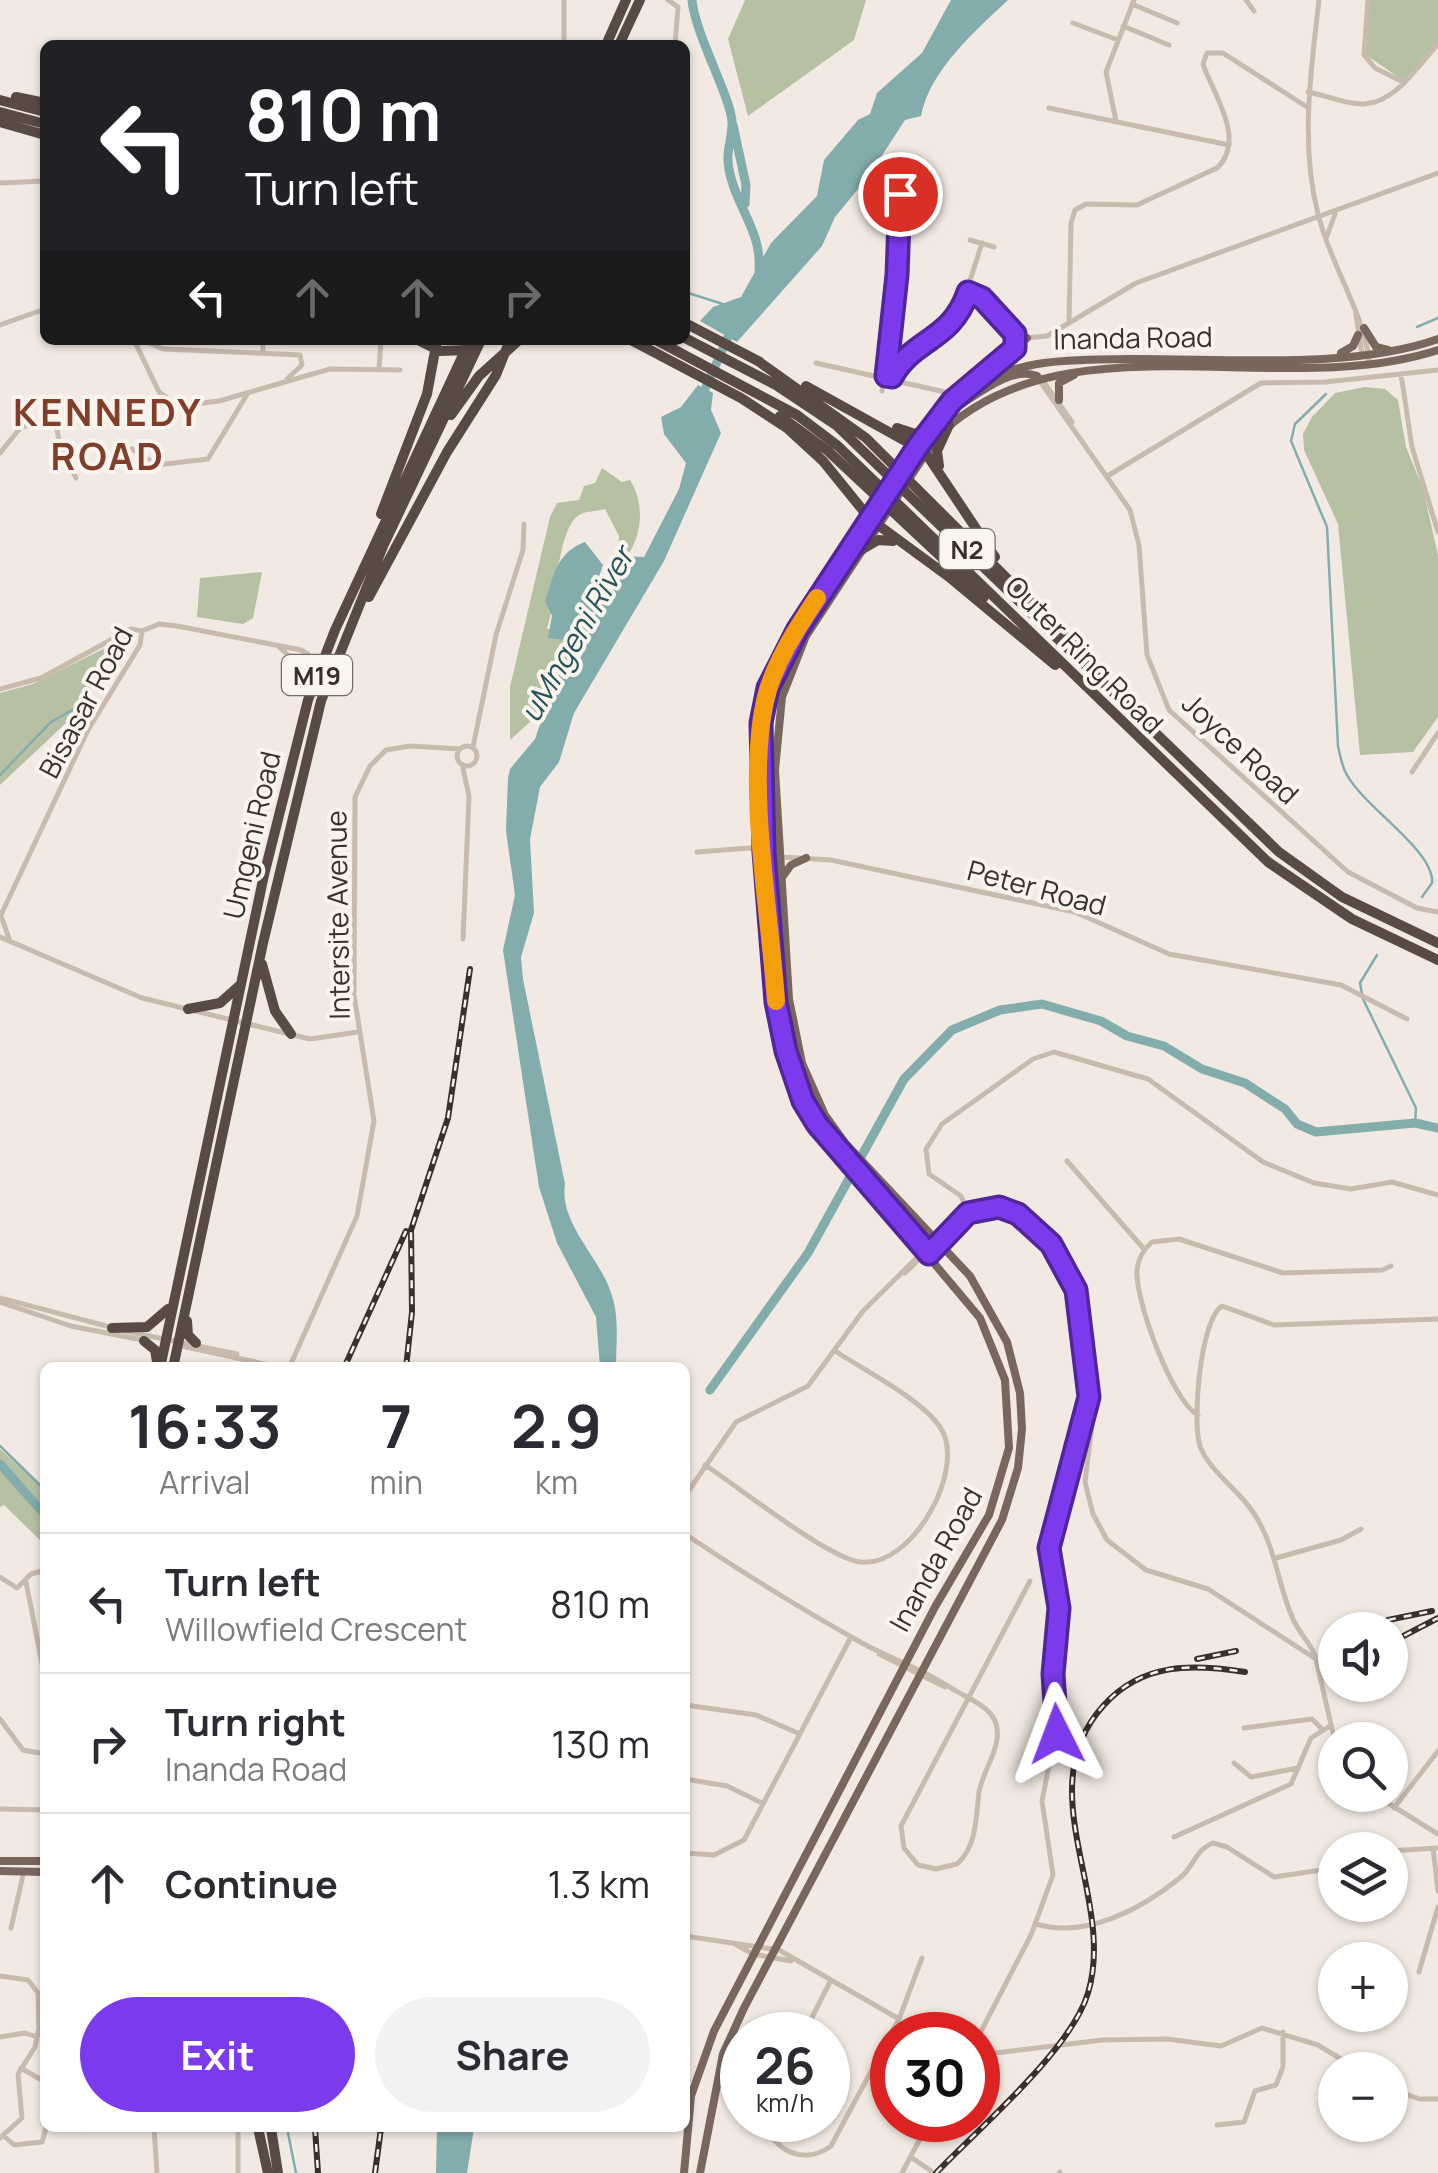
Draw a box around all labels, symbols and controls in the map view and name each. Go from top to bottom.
text: 810 m [245,66,442,162]
icon: left [80,80,210,210]
pin [858,152,943,237]
text: Turn left [245,157,419,219]
icon: arrive [873,167,928,222]
icon: left [180,270,235,325]
icon: ahead [285,270,340,325]
icon: ahead [390,270,445,325]
icon: right [495,270,550,325]
street label: Inanda Road [1053,317,1213,357]
district label: KENNEDY ROAD [13,385,203,481]
road number: N2 [940,529,994,569]
water label: uMngeni River [509,535,645,729]
street label: Outer Ring Road [998,567,1172,741]
street label: Bisasar Road [29,620,141,784]
road number: M19 [282,655,352,695]
street label: Joyce Road [1174,684,1308,812]
street label: Umgeni Road [213,747,289,923]
street label: Intersite Avenue [316,810,358,1020]
street label: Peter Road [963,850,1111,924]
text: 16:33 [128,1384,282,1466]
text: 7 [380,1384,412,1466]
text: 2.9 [511,1384,602,1466]
text: Arrival [159,1460,250,1504]
text: min [370,1460,423,1504]
text: km [535,1460,578,1504]
street label: Inanda Road [880,1480,990,1638]
text: Turn left [165,1555,321,1607]
icon: left [80,1576,135,1631]
text: 810 m [550,1577,650,1629]
text: Willowfield Crescent [165,1607,467,1651]
map controls [1318,1612,1408,2142]
button: sound [1318,1612,1408,1702]
position arrow [1005,1682,1109,1786]
text: Turn right [165,1695,346,1747]
icon: right [80,1716,135,1771]
text: 130 m [551,1717,650,1769]
button: search [1318,1722,1408,1812]
text: Inanda Road [165,1747,347,1791]
button: layers [1318,1832,1408,1922]
icon: ahead [80,1856,135,1911]
text: Continue [165,1857,338,1909]
text: 1.3 km [547,1857,650,1909]
button: + [1318,1942,1408,2032]
button: Exit [80,1997,355,2112]
button: Share [375,1997,650,2112]
speed limit sign: 30 [870,2012,1000,2142]
text: 26 [755,2031,815,2099]
button: − [1318,2052,1408,2142]
text: km/h [756,2085,814,2120]

